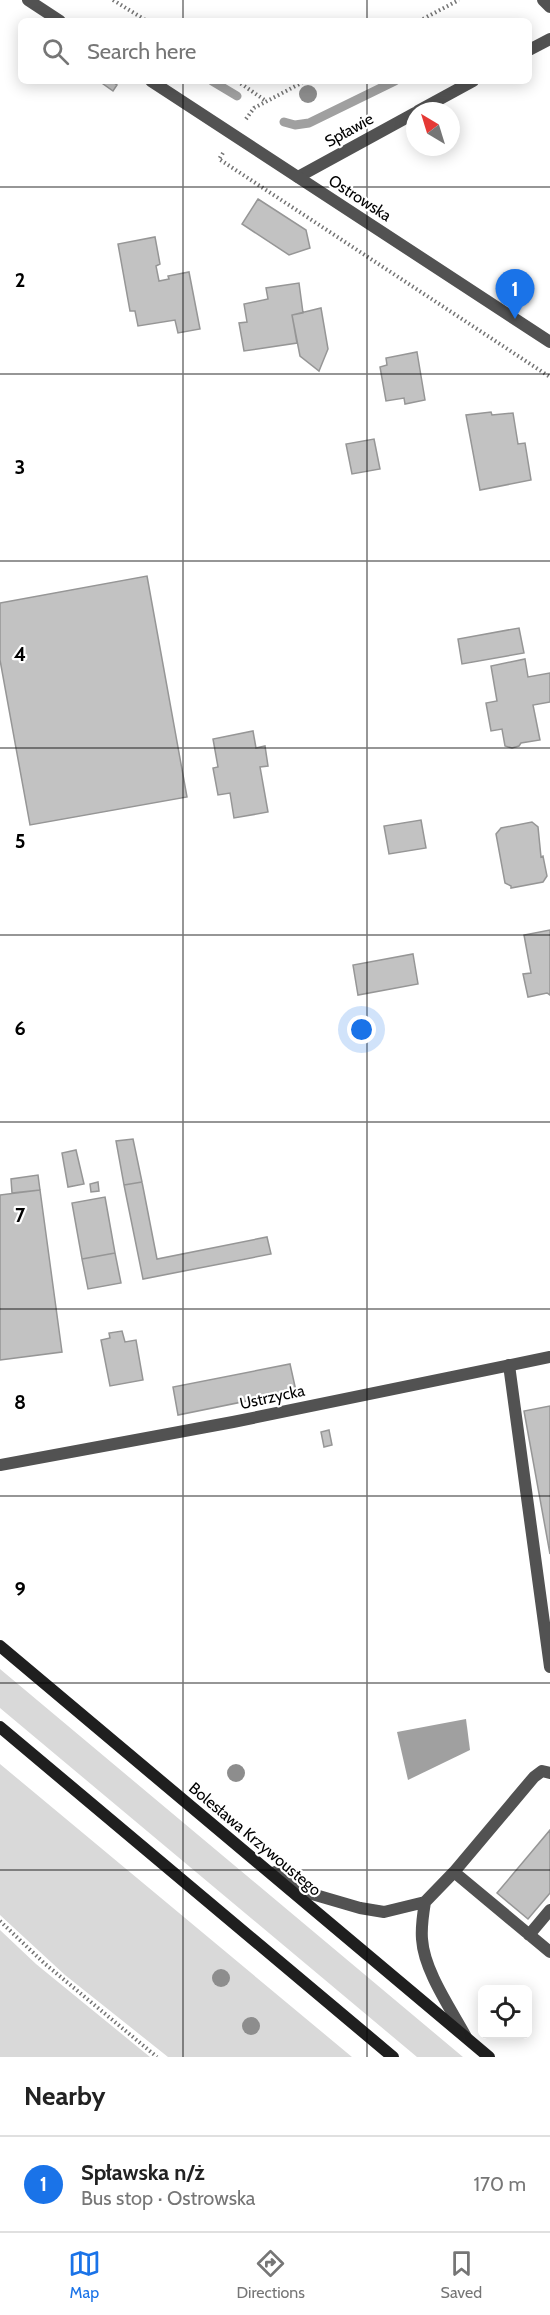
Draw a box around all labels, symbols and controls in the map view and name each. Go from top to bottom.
search box [18,18,532,84]
icon: search [39,35,72,68]
text: Search here [87,38,196,65]
north arrow [406,102,460,156]
street label: Spławie [321,109,377,151]
street label: Ostrowska [325,171,395,225]
text: 2 [15,268,25,292]
pin: 1 [496,270,534,319]
text: 3 [15,455,25,479]
text: 4 [14,642,26,666]
text: 5 [15,829,25,853]
your location [347,1015,376,1044]
text: 6 [14,1016,26,1040]
text: 7 [15,1203,26,1227]
street label: Ustrzycka [238,1381,307,1413]
text: 8 [14,1390,26,1414]
text: 9 [14,1577,26,1601]
street label: Bolesława Krzywoustego [185,1778,325,1900]
map controls [478,1985,532,2039]
button: locate [478,1985,532,2039]
text: Nearby [24,2080,105,2112]
text: Spławska n/ż [81,2159,205,2186]
text: 1 [40,2172,47,2196]
text: 170 m [474,2172,526,2196]
text: Bus stop · Ostrowska [81,2186,255,2210]
tab: Map [68,2247,101,2302]
tab: Directions [237,2247,305,2302]
tab: Saved [441,2247,482,2302]

